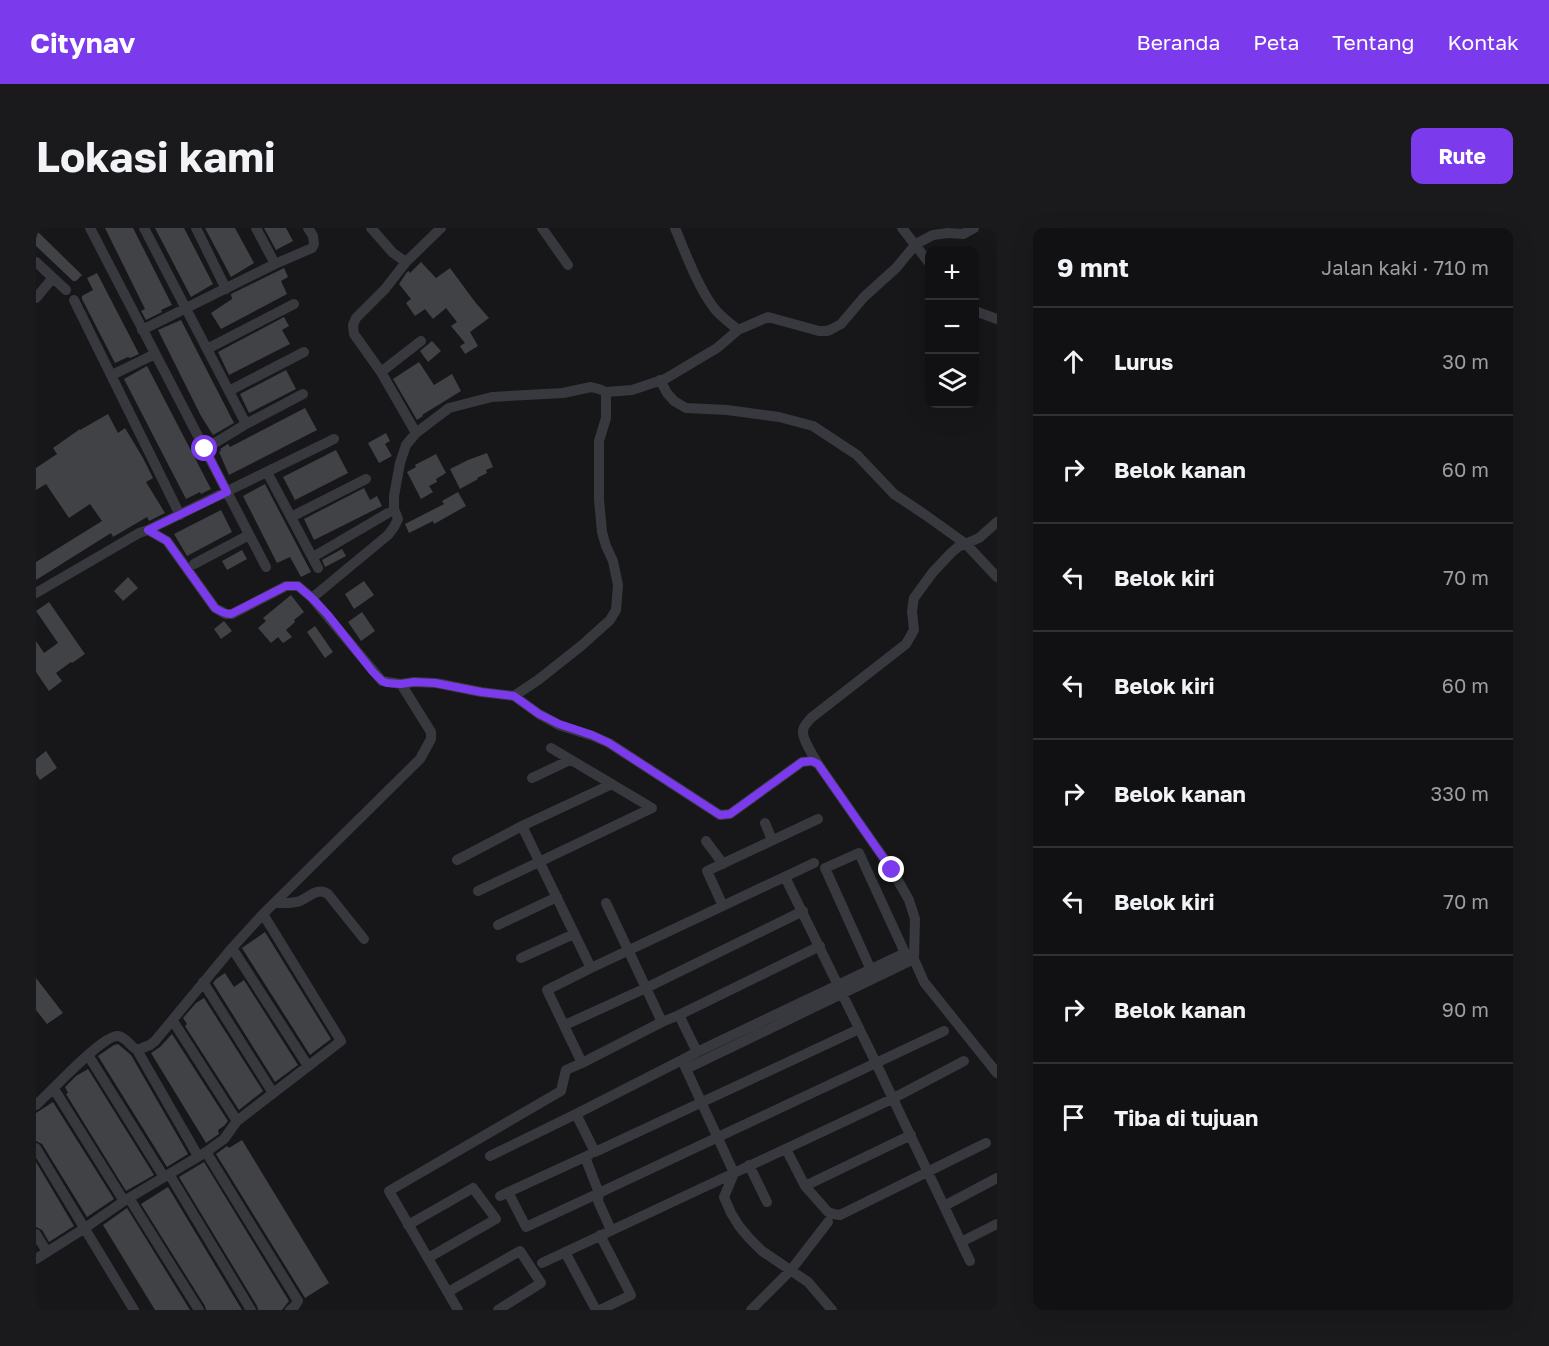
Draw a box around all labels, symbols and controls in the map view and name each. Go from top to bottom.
text: Citynav [30,26,135,59]
text: Beranda [1137,29,1220,55]
text: Peta [1253,29,1299,55]
text: Tentang [1332,29,1414,55]
text: Kontak [1447,29,1519,55]
button: Rute [1411,128,1513,184]
text: Lokasi kami [36,131,276,181]
map controls [925,246,979,408]
button: + [925,246,979,300]
text: 9 mnt [1057,252,1129,283]
text: Jalan kaki · 710 m [1321,255,1489,279]
button: − [925,300,979,354]
icon: ahead [1057,345,1090,378]
text: Lurus [1114,348,1173,375]
text: 30 m [1442,349,1489,373]
button: layers [925,354,979,408]
route start [191,435,217,461]
icon: right [1057,453,1090,486]
text: Belok kanan [1114,456,1246,483]
text: 60 m [1442,457,1489,481]
icon: left [1057,561,1090,594]
text: Belok kiri [1114,564,1215,591]
text: 70 m [1443,565,1489,589]
icon: left [1057,669,1090,702]
text: Belok kiri [1114,672,1215,699]
text: 60 m [1442,673,1489,697]
icon: right [1057,777,1090,810]
text: Belok kanan [1114,780,1246,807]
text: 330 m [1431,781,1489,805]
route end [878,856,904,882]
icon: left [1057,885,1090,918]
text: Belok kiri [1114,888,1215,915]
text: 70 m [1443,889,1489,913]
icon: right [1057,993,1090,1026]
text: Belok kanan [1114,996,1246,1023]
text: 90 m [1442,997,1489,1021]
icon: arrive [1057,1101,1090,1134]
text: Tiba di tujuan [1114,1104,1258,1131]

